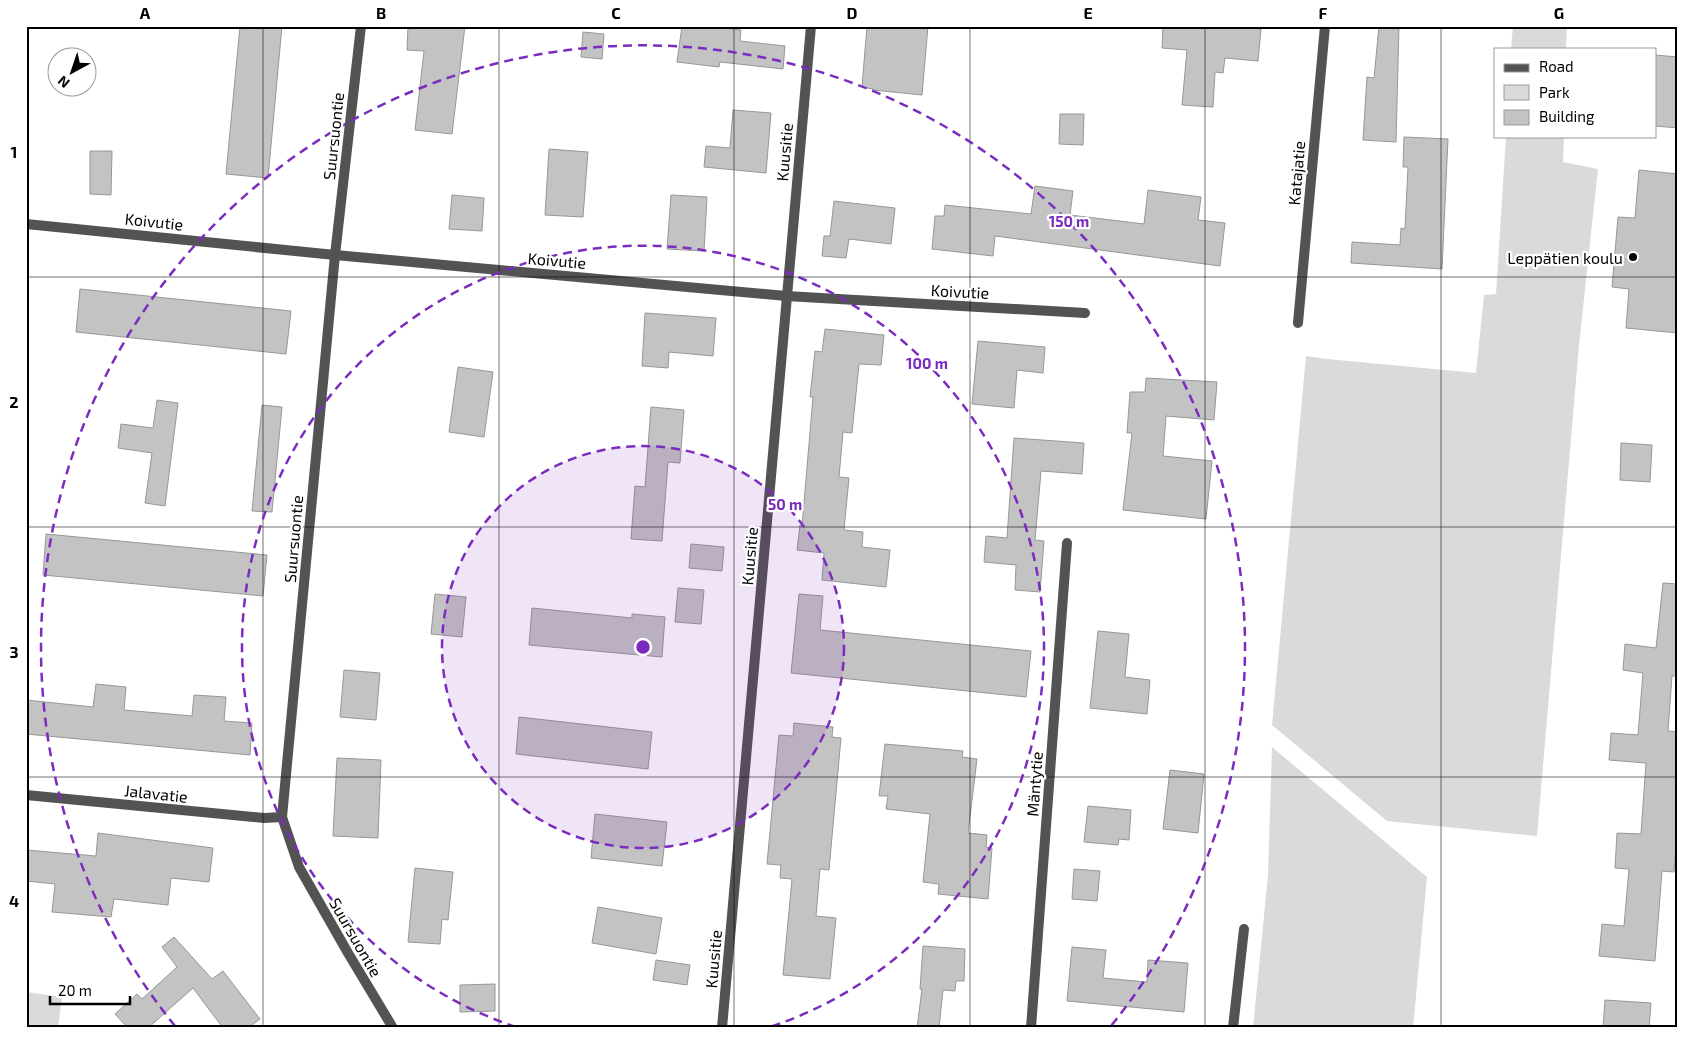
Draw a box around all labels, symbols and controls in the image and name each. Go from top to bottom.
text: A [140,3,151,22]
text: B [376,3,386,22]
text: C [611,3,621,22]
text: D [847,3,858,22]
text: E [1083,3,1093,22]
text: F [1319,3,1328,22]
text: G [1554,3,1564,22]
north arrow [48,48,98,98]
legend [1494,48,1656,138]
text: Road [1539,57,1574,75]
text: N [54,73,73,92]
text: Park [1539,83,1570,101]
street label: Suursuontie [319,91,347,181]
text: Building [1539,107,1595,125]
street label: Kuusitie [772,122,796,182]
street label: Katajatie [1284,140,1309,206]
text: 1 [11,142,17,161]
street label: Koivutie [124,208,184,234]
text: 150 m [1049,212,1089,230]
street label: Koivutie [527,248,587,272]
place label: Leppätien koulu [1507,248,1623,267]
marker: Leppätien koulu [1627,251,1639,263]
street label: Koivutie [930,280,990,302]
text: 100 m [906,354,948,372]
text: 2 [9,392,19,411]
street label: Suursuontie [280,494,306,584]
text: 50 m [768,495,802,513]
street label: Kuusitie [737,526,761,586]
centre of rings [634,638,652,656]
text: 3 [9,642,19,661]
street label: Mäntytie [1022,751,1046,817]
street label: Jalavatie [123,780,189,806]
text: 4 [9,891,19,910]
street label: Suursuontie [326,894,386,980]
street label: Kuusitie [701,929,725,989]
scale bar [50,974,130,1006]
text: 20 m [58,981,92,999]

